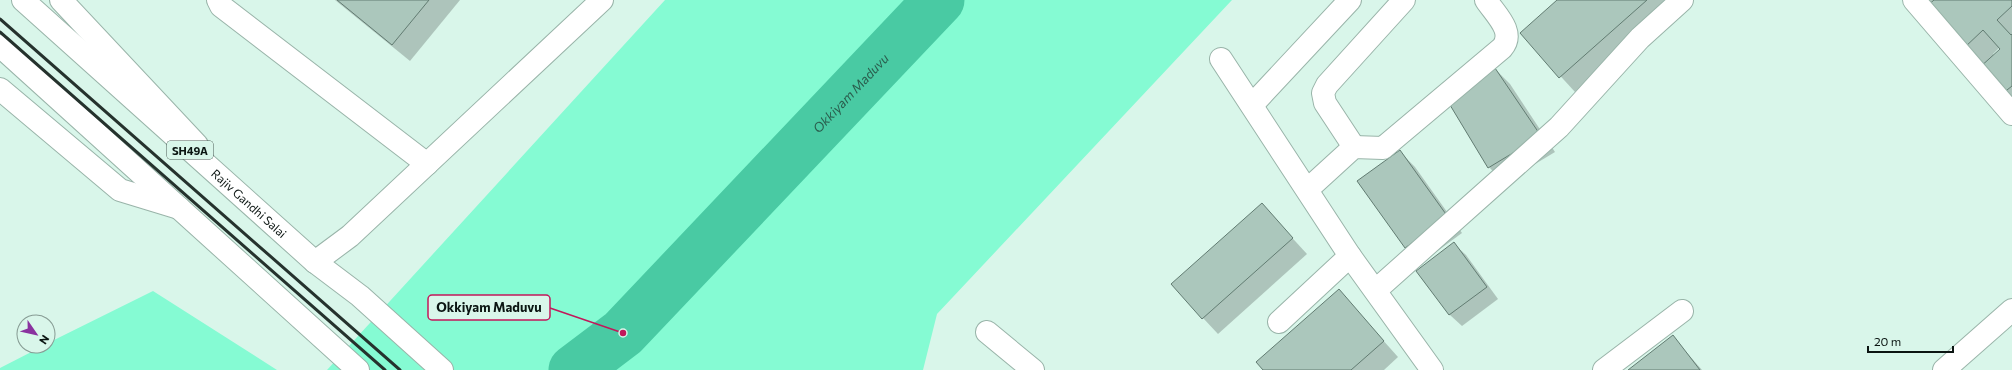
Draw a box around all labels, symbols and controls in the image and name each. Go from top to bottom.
water label: Okkiyam Maduvu [809,50,892,136]
road number: SH49A [167,141,213,159]
street label: Rajiv Gandhi Salai [209,166,290,240]
callout: Okkiyam Maduvu [428,295,550,320]
text: Okkiyam Maduvu [436,299,542,315]
north arrow [16,314,56,354]
scale bar [1868,328,1953,354]
text: N [37,333,52,347]
text: 20 m [1874,334,1901,348]

